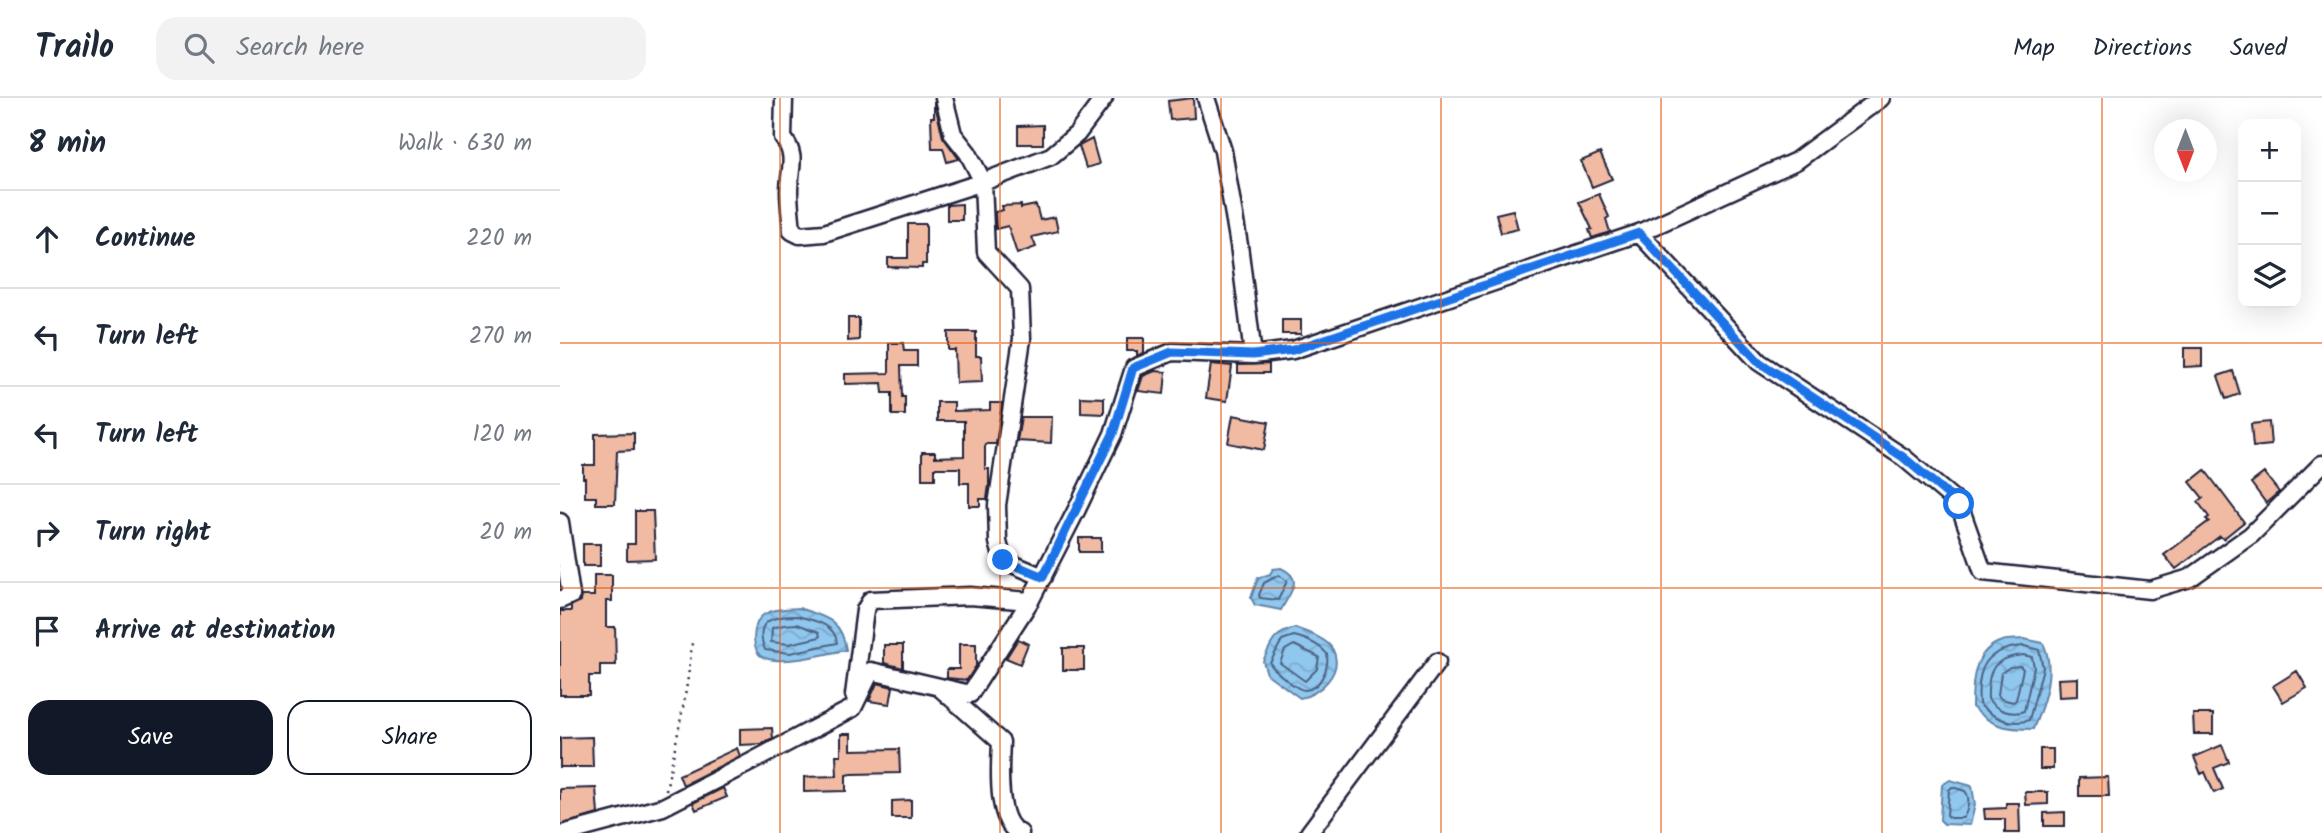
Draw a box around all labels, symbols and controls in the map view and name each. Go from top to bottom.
search box [156,17,646,80]
text: Trailo [35,22,114,75]
text: Search here [236,27,364,69]
icon: search [180,29,218,67]
text: Map [2013,29,2055,68]
text: Directions [2093,29,2192,68]
text: Saved [2230,29,2287,68]
north arrow [2154,119,2217,182]
map controls [2238,119,2301,308]
button: + [2238,119,2301,182]
text: 8 min [28,120,106,168]
text: Walk · 630 m [398,126,532,162]
button: − [2238,182,2301,245]
text: Continue [95,218,196,260]
icon: ahead [28,220,66,258]
text: 220 m [466,221,532,257]
button: layers [2238,245,2301,308]
text: Turn left [95,316,198,358]
icon: left [28,318,66,356]
text: 270 m [469,319,532,355]
text: Turn left [95,414,198,456]
icon: left [28,416,66,454]
text: 120 m [472,417,532,453]
route start [1943,488,1974,519]
text: Turn right [95,512,211,554]
icon: right [28,514,66,552]
text: 20 m [480,515,532,551]
route end [987,544,1018,575]
text: Arrive at destination [95,610,335,652]
icon: arrive [28,612,66,650]
button: Save [28,700,273,775]
button: Share [287,700,532,775]

